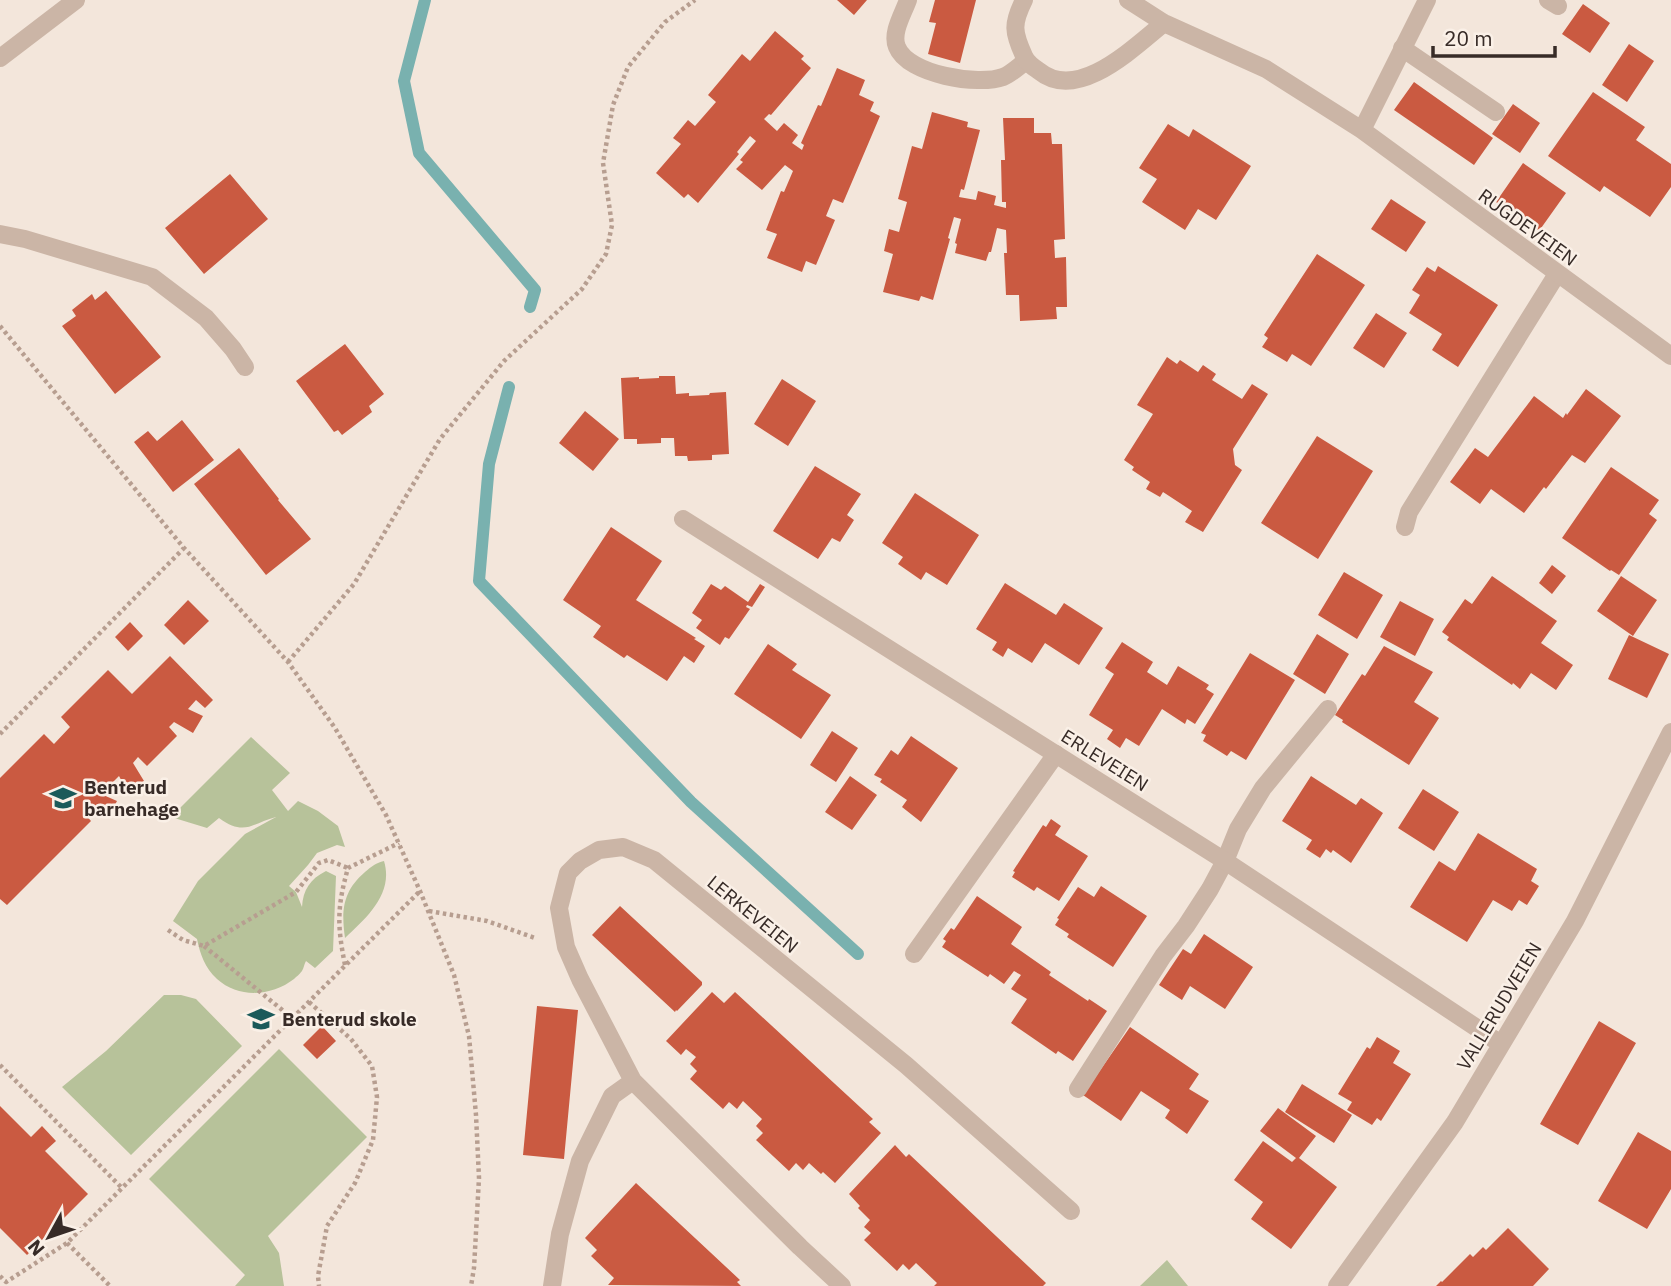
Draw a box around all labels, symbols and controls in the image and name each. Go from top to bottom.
scale bar [1433,14,1556,58]
text: 20 m [1444,24,1493,52]
street label: RUGDEVEIEN [1474,183,1582,271]
street label: ERLEVEIEN [1057,724,1153,796]
place label: Benterud barnehage [84,775,179,821]
school or university icon: Benterud barnehage [48,783,78,813]
street label: LERKEVEIEN [703,870,803,958]
street label: VALLERUDVEIEN [1451,938,1547,1074]
school or university icon: Benterud skole [246,1004,276,1034]
place label: Benterud skole [282,1007,417,1031]
north arrow [14,1202,84,1272]
text: N [22,1235,50,1261]

